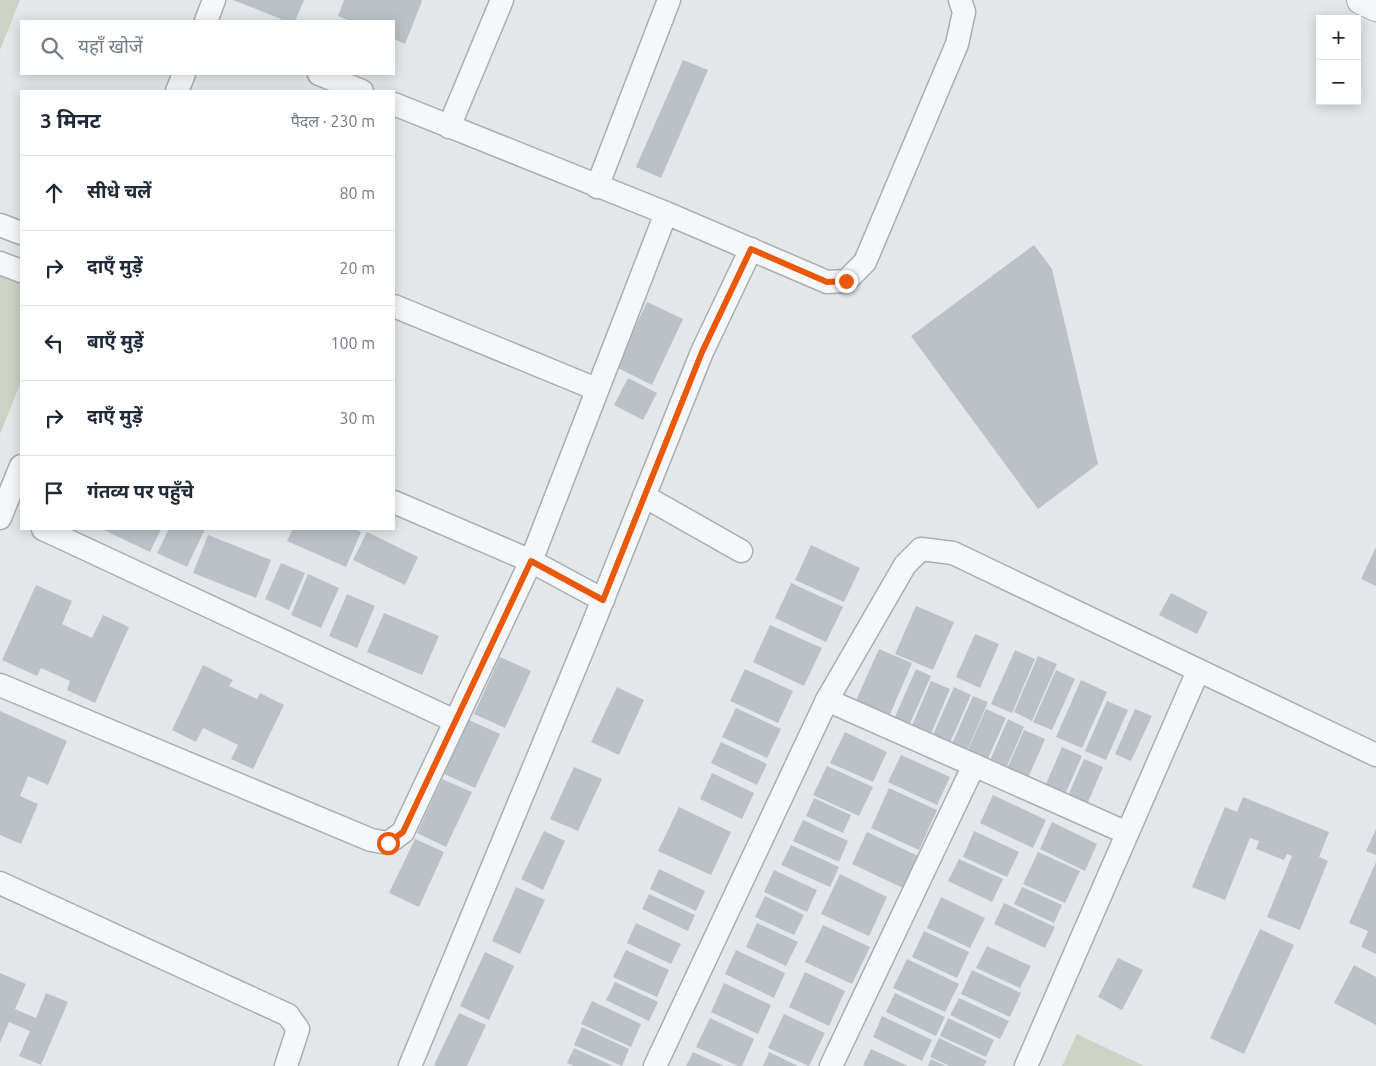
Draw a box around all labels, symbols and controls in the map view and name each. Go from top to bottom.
map controls [1316,15,1361,105]
button: + [1316,15,1361,60]
search box [20,20,395,75]
icon: search [38,34,66,62]
text: यहाँ खोजें [78,35,143,57]
button: − [1316,60,1361,105]
text: 3 मिनट [40,108,101,132]
text: पैदल · 230 m [291,112,375,130]
icon: ahead [40,179,68,207]
text: सीधे चलें [87,180,151,202]
text: 80 m [339,184,375,202]
icon: right [40,254,68,282]
text: दाएँ मुड़ें [87,255,143,277]
text: 20 m [339,259,375,277]
route end [835,270,858,293]
icon: left [40,329,68,357]
text: बाएँ मुड़ें [87,330,144,352]
text: 100 m [330,334,375,352]
icon: right [40,404,68,432]
text: दाएँ मुड़ें [87,405,143,427]
text: 30 m [339,409,375,427]
icon: arrive [40,479,68,507]
text: गंतव्य पर पहुँचे [87,480,194,502]
route start [377,832,400,855]

